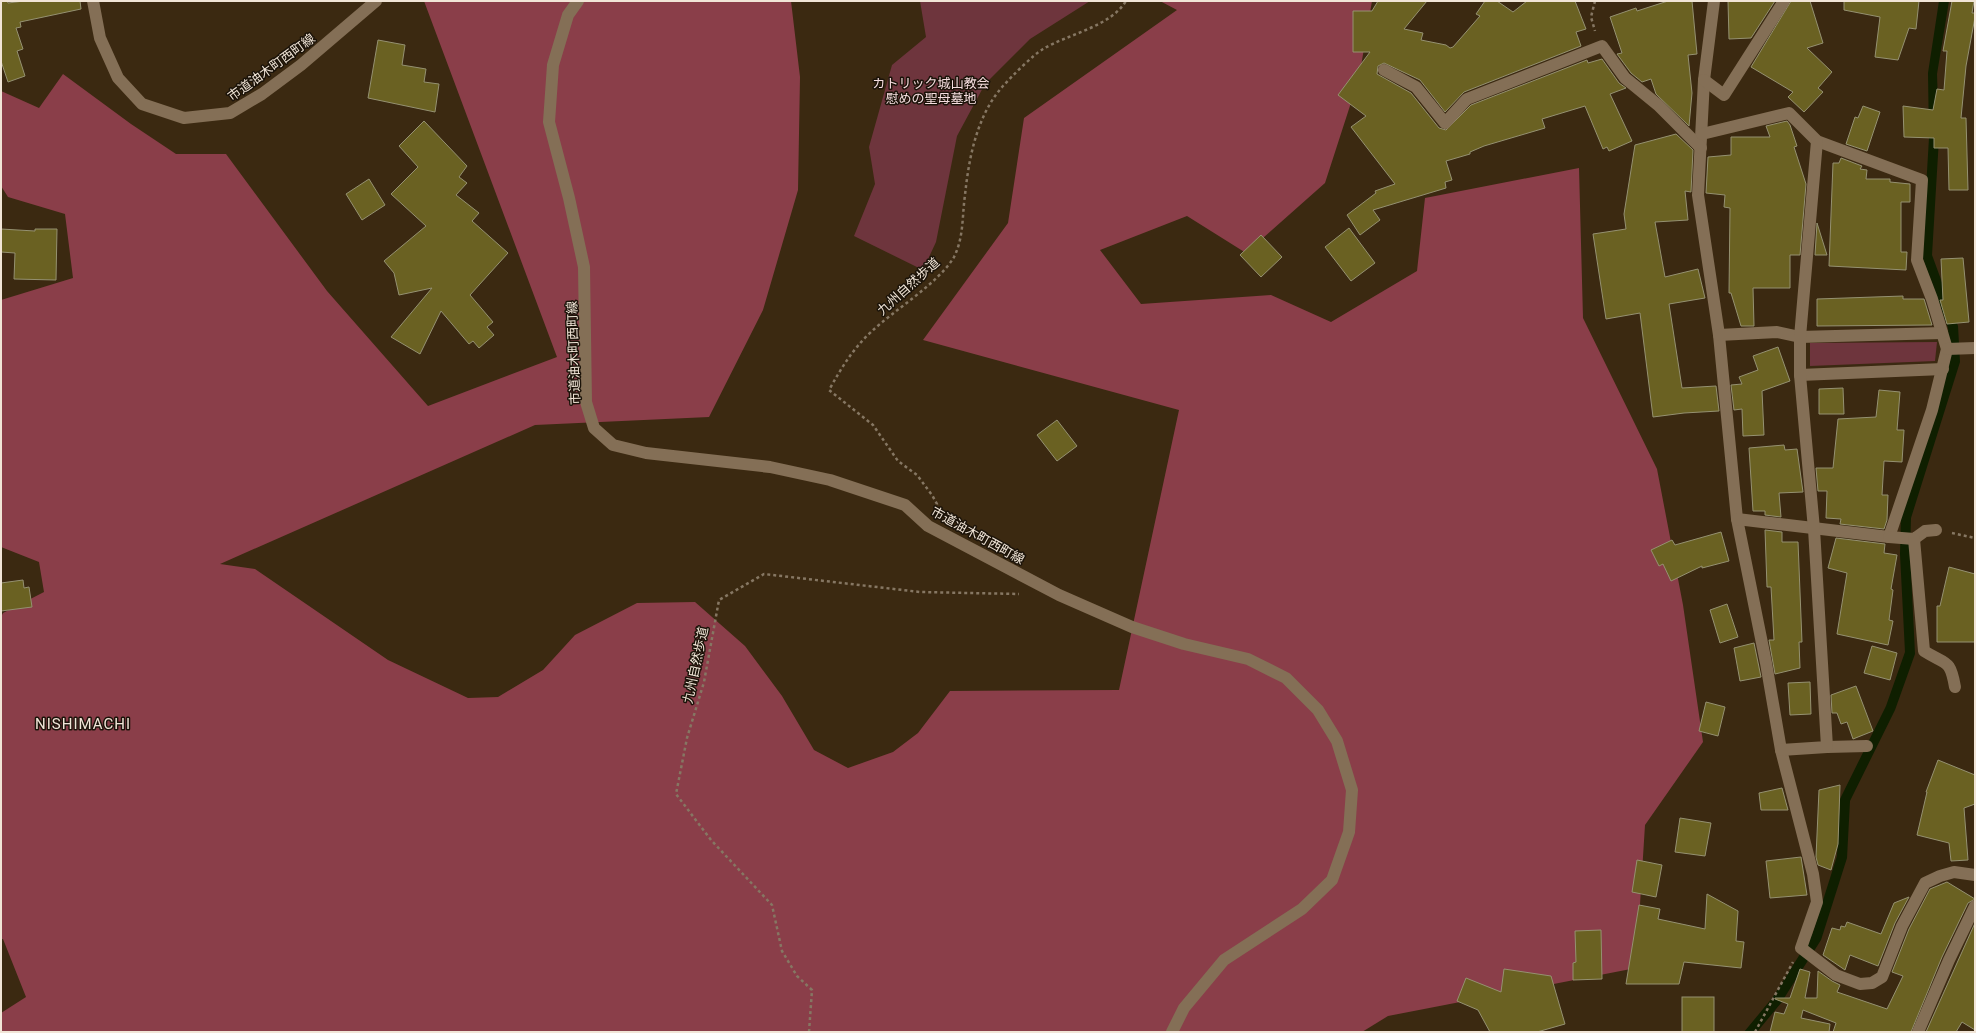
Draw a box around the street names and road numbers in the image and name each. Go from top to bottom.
street label: 市道油木町西町線 [225,31,318,104]
street label: 九州自然歩道 [874,255,942,318]
street label: 市道油木町西町線 [564,301,583,405]
street label: 市道油木町西町線 [929,504,1027,567]
street label: 九州自然歩道 [680,625,711,705]

